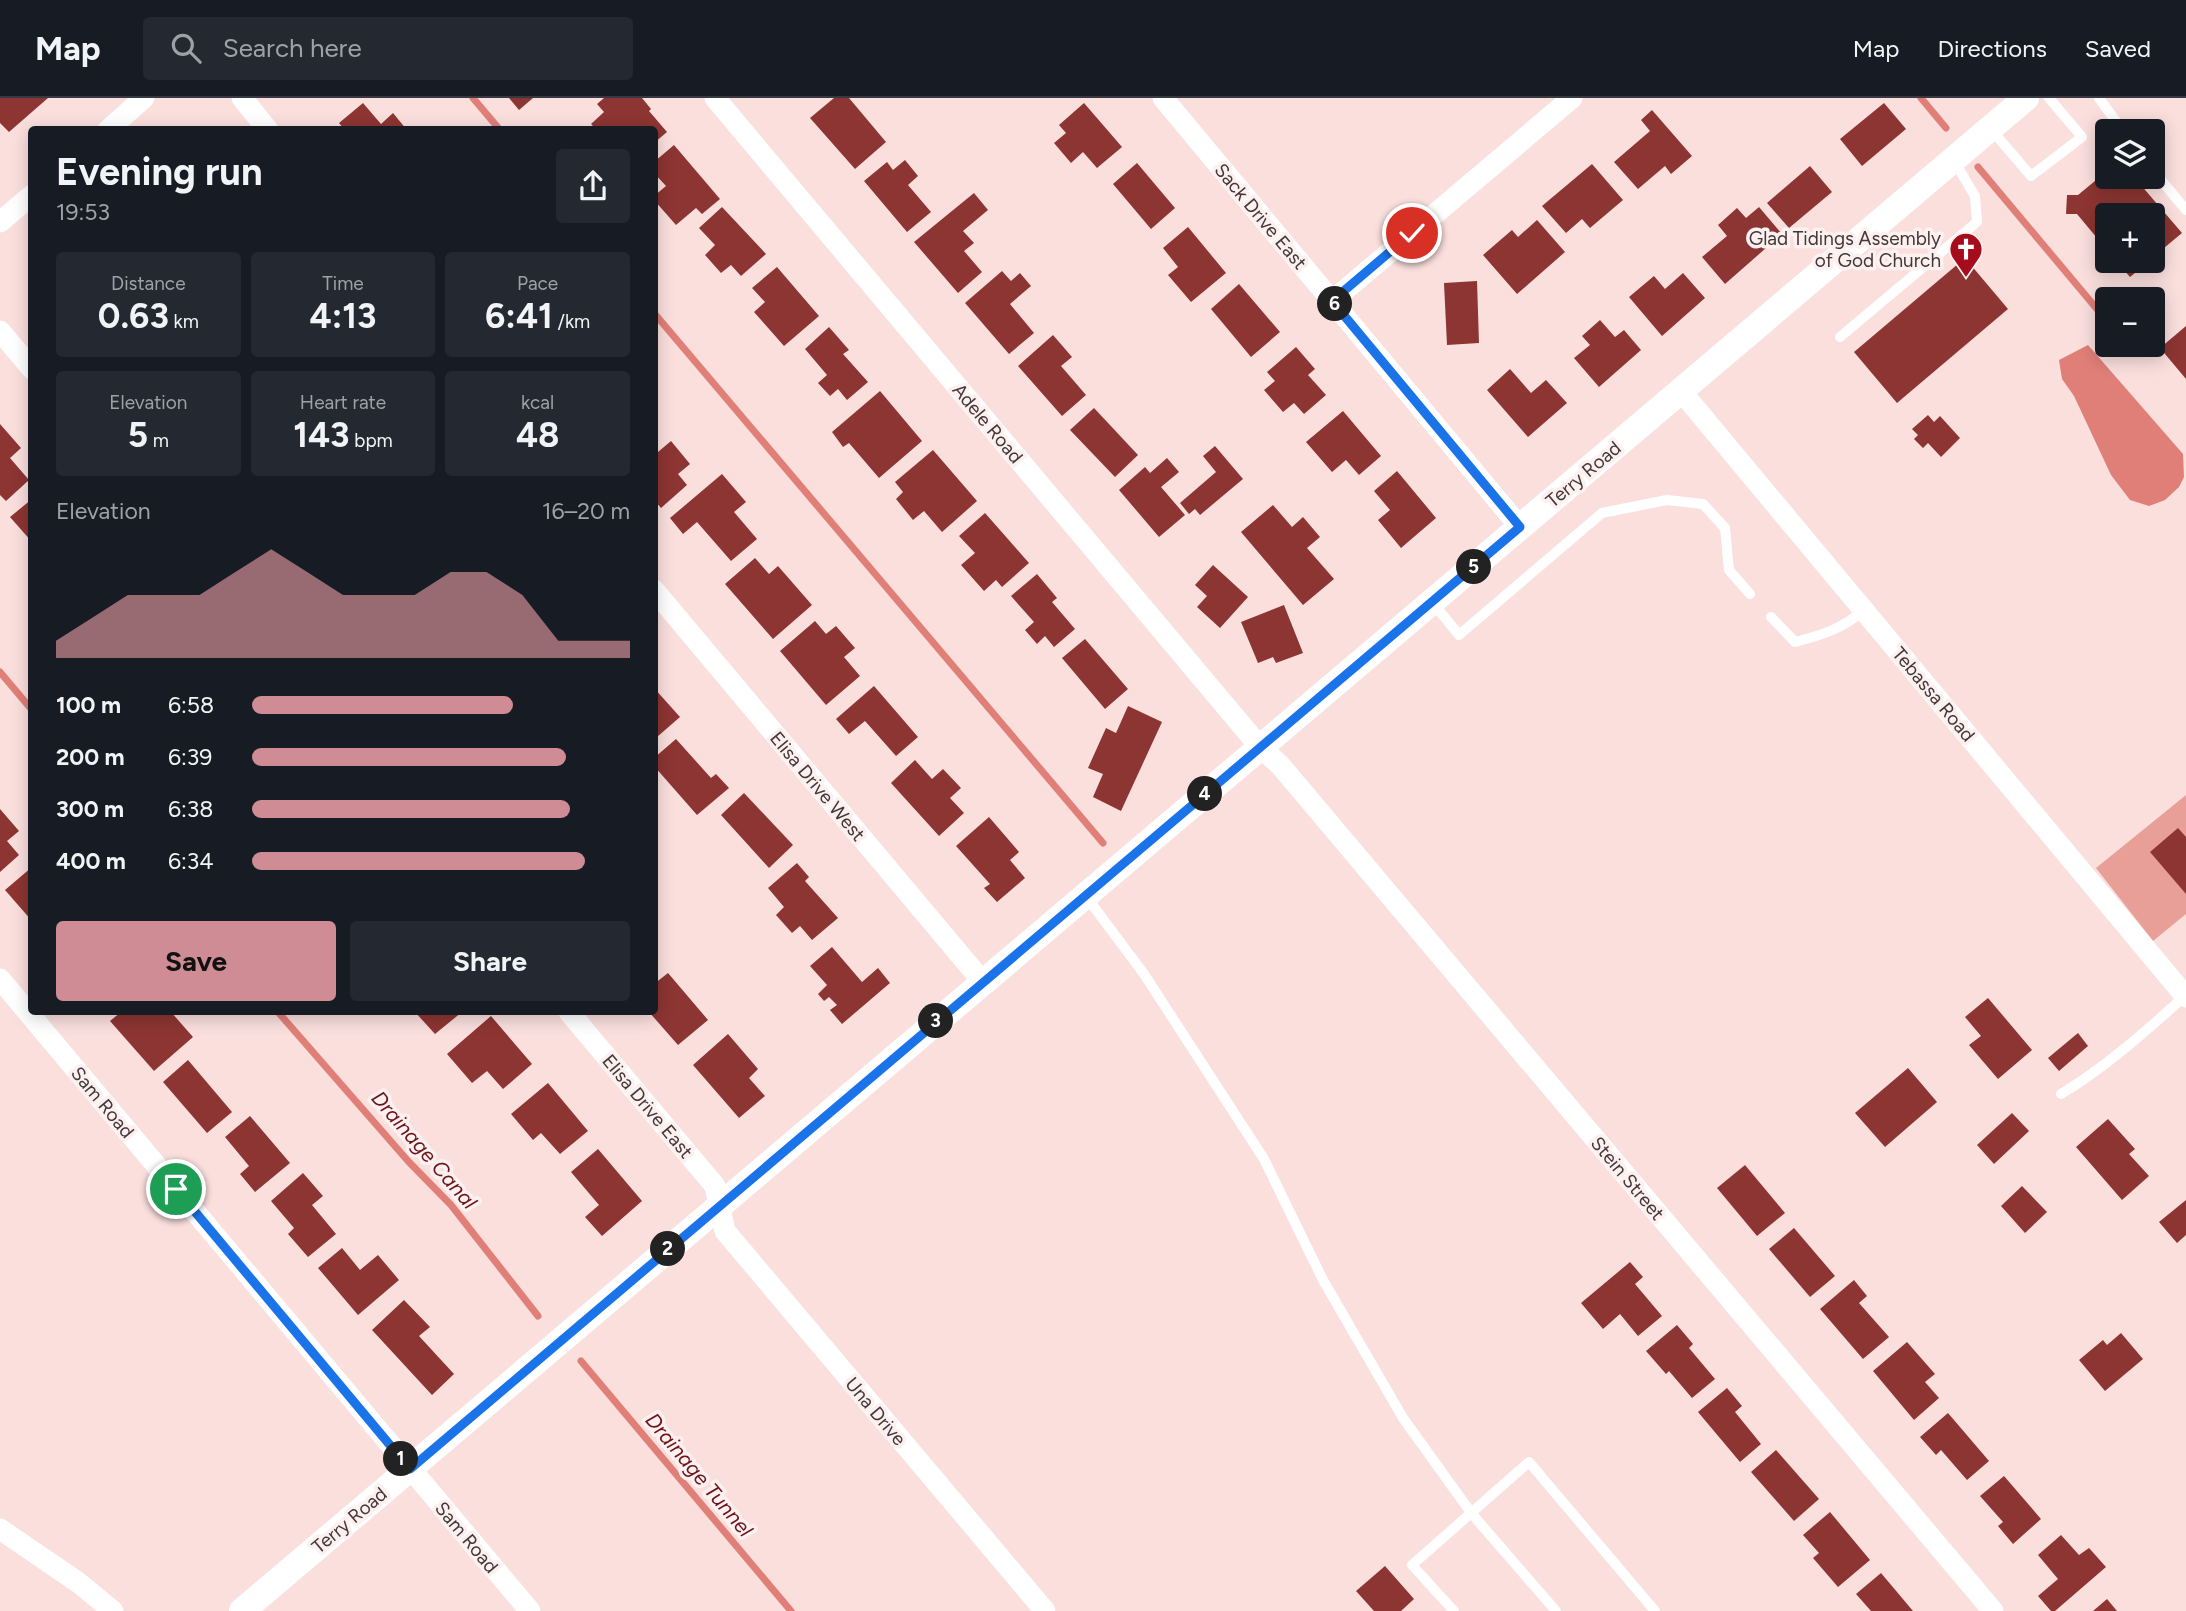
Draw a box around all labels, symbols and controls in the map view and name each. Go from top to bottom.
search box [143,17,633,80]
text: Map [35,29,101,68]
icon: search [167,29,205,67]
text: Search here [223,32,362,64]
text: Map [1853,34,1899,63]
text: Directions [1937,34,2047,63]
text: Saved [2085,34,2151,63]
map controls [2095,119,2165,357]
button: layers [2095,119,2165,189]
text: Evening run [56,149,263,195]
button: share [556,149,630,223]
street label: Sack Drive East [1210,159,1312,274]
text: 19:53 [56,198,110,226]
pin [1382,203,1442,263]
button: + [2095,203,2165,273]
icon: check [1393,214,1431,252]
place label: Glad Tidings Assembly of God Church [1749,227,1941,272]
church icon: Glad Tidings Assembly of God Church [1947,230,1985,279]
text: Distance [111,272,186,295]
text: Time [322,272,364,295]
text: Pace [517,272,558,295]
pin: 6 [1318,286,1352,322]
button: − [2095,287,2165,357]
text: 6 [1329,292,1340,315]
text: 0.63 [98,295,169,337]
text: 4:13 [310,295,376,337]
text: 6:41 [485,295,553,337]
text: km [169,310,199,333]
text: /km [553,310,590,333]
street label: Adele Road [948,379,1028,468]
text: Elevation [109,391,187,414]
text: Heart rate [300,391,386,414]
text: kcal [521,391,554,414]
text: 5 [128,414,148,456]
text: 143 [293,414,350,456]
text: 48 [516,414,559,456]
text: m [148,429,169,452]
text: bpm [350,429,393,452]
street label: Terry Road [1541,436,1626,512]
text: Elevation [56,497,151,525]
text: 16–20 m [542,497,630,525]
pin: 5 [1456,550,1492,584]
text: 5 [1468,555,1479,578]
street label: Tebassa Road [1887,642,1980,746]
text: 100 m [56,691,121,719]
text: 6:58 [168,691,214,719]
street label: Elisa Drive West [765,727,870,846]
text: 200 m [56,743,125,771]
text: 6:39 [168,743,212,771]
pin: 4 [1188,776,1222,812]
text: 4 [1198,782,1211,805]
text: 300 m [56,795,124,823]
text: 6:38 [168,795,213,823]
text: 400 m [56,847,126,875]
text: 6:34 [168,847,214,875]
button: Save [56,921,336,1001]
button: Share [350,921,630,1001]
pin: 3 [918,1004,954,1038]
text: 3 [930,1009,941,1032]
street label: Elisa Drive East [597,1050,698,1163]
street label: Sam Road [66,1062,139,1143]
water label: Drainage Canal [366,1086,483,1214]
street label: Stein Street [1586,1132,1669,1225]
pin [146,1159,206,1219]
icon: arrive [157,1170,195,1208]
pin: 2 [650,1232,686,1266]
text: 2 [662,1237,673,1260]
street label: Una Drive [840,1372,911,1450]
water label: Drainage Tunnel [640,1408,759,1542]
pin: 1 [384,1442,418,1476]
text: 1 [396,1447,405,1470]
street label: Terry Road [307,1482,392,1558]
street label: Sam Road [430,1497,503,1578]

